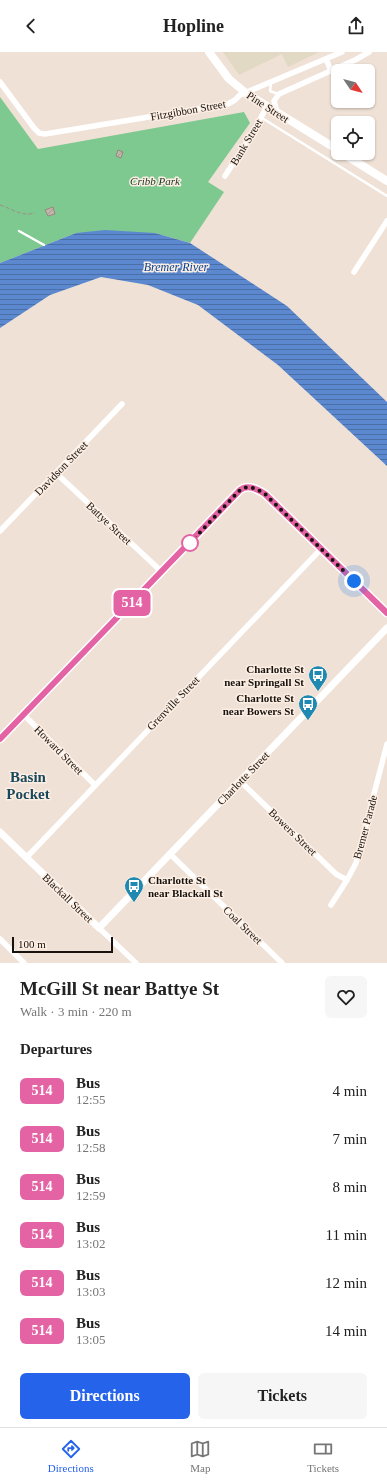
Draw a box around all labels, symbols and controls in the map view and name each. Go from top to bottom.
icon: back [20,15,42,37]
icon: share [345,15,367,37]
text: Hopline [163,16,224,36]
north arrow [331,64,375,108]
map controls [331,64,375,160]
street label: Pine Street [245,89,291,125]
street label: Fitzgibbon Street [149,97,227,123]
button: locate [331,116,375,160]
street label: Bank Street [228,117,264,167]
park label: Cribb Park [130,175,181,187]
water label: Bremer River [144,260,209,274]
street label: Davidson Street [32,438,90,498]
street label: Battye Street [84,499,134,547]
unlabelled marker [181,534,199,552]
your location [344,571,364,591]
line badge: 514 [109,590,155,616]
text: 514 [122,595,143,610]
place label: Charlotte St near Springall St [224,663,304,688]
bus stop icon: Charlotte St near Springall St [307,664,329,692]
street label: Grenville Street [144,674,202,732]
place label: Charlotte St near Bowers St [223,692,294,717]
bus stop icon: Charlotte St near Bowers St [297,693,319,721]
street label: Howard Street [32,723,86,777]
street label: Charlotte Street [215,749,271,807]
district label: Basin Pocket [6,769,50,802]
street label: Bremer Parade [351,794,379,860]
street label: Bowers Street [267,806,319,858]
street label: Blackall Street [40,871,96,925]
place label: Charlotte St near Blackall St [148,874,223,899]
bus stop icon: Charlotte St near Blackall St [123,875,145,903]
street label: Coal Street [221,904,265,946]
scale bar [12,935,113,954]
text: 100 m [18,938,46,950]
button: heart [325,976,367,1018]
text: McGill St near Battye St [20,978,219,999]
text: Walk · 3 min · 220 m [20,1004,132,1019]
text: Departures [20,1041,92,1057]
text: Bus [76,1075,100,1091]
text: 514 [32,1083,53,1098]
text: 4 min [332,1083,367,1099]
text: 12:55 [76,1092,106,1107]
text: Bus [76,1123,100,1139]
text: 514 [32,1131,53,1146]
text: 7 min [332,1131,367,1147]
text: 12:58 [76,1140,106,1155]
text: Bus [76,1171,100,1187]
text: 514 [32,1179,53,1194]
text: 8 min [332,1179,367,1195]
text: 12:59 [76,1188,106,1203]
text: Bus [76,1219,100,1235]
text: 514 [32,1227,53,1242]
text: 11 min [325,1227,367,1243]
text: 13:02 [76,1236,106,1251]
text: Bus [76,1267,100,1283]
text: 514 [32,1275,53,1290]
text: 12 min [325,1275,367,1291]
text: 13:03 [76,1284,106,1299]
text: Bus [76,1315,100,1331]
text: 514 [32,1323,53,1338]
text: 14 min [325,1323,367,1339]
text: 13:05 [76,1332,106,1347]
button: Directions [20,1373,190,1419]
button: Tickets [198,1373,367,1419]
tab: Directions [48,1438,94,1474]
tab: Map [189,1438,211,1474]
tab: Tickets [307,1438,339,1474]

